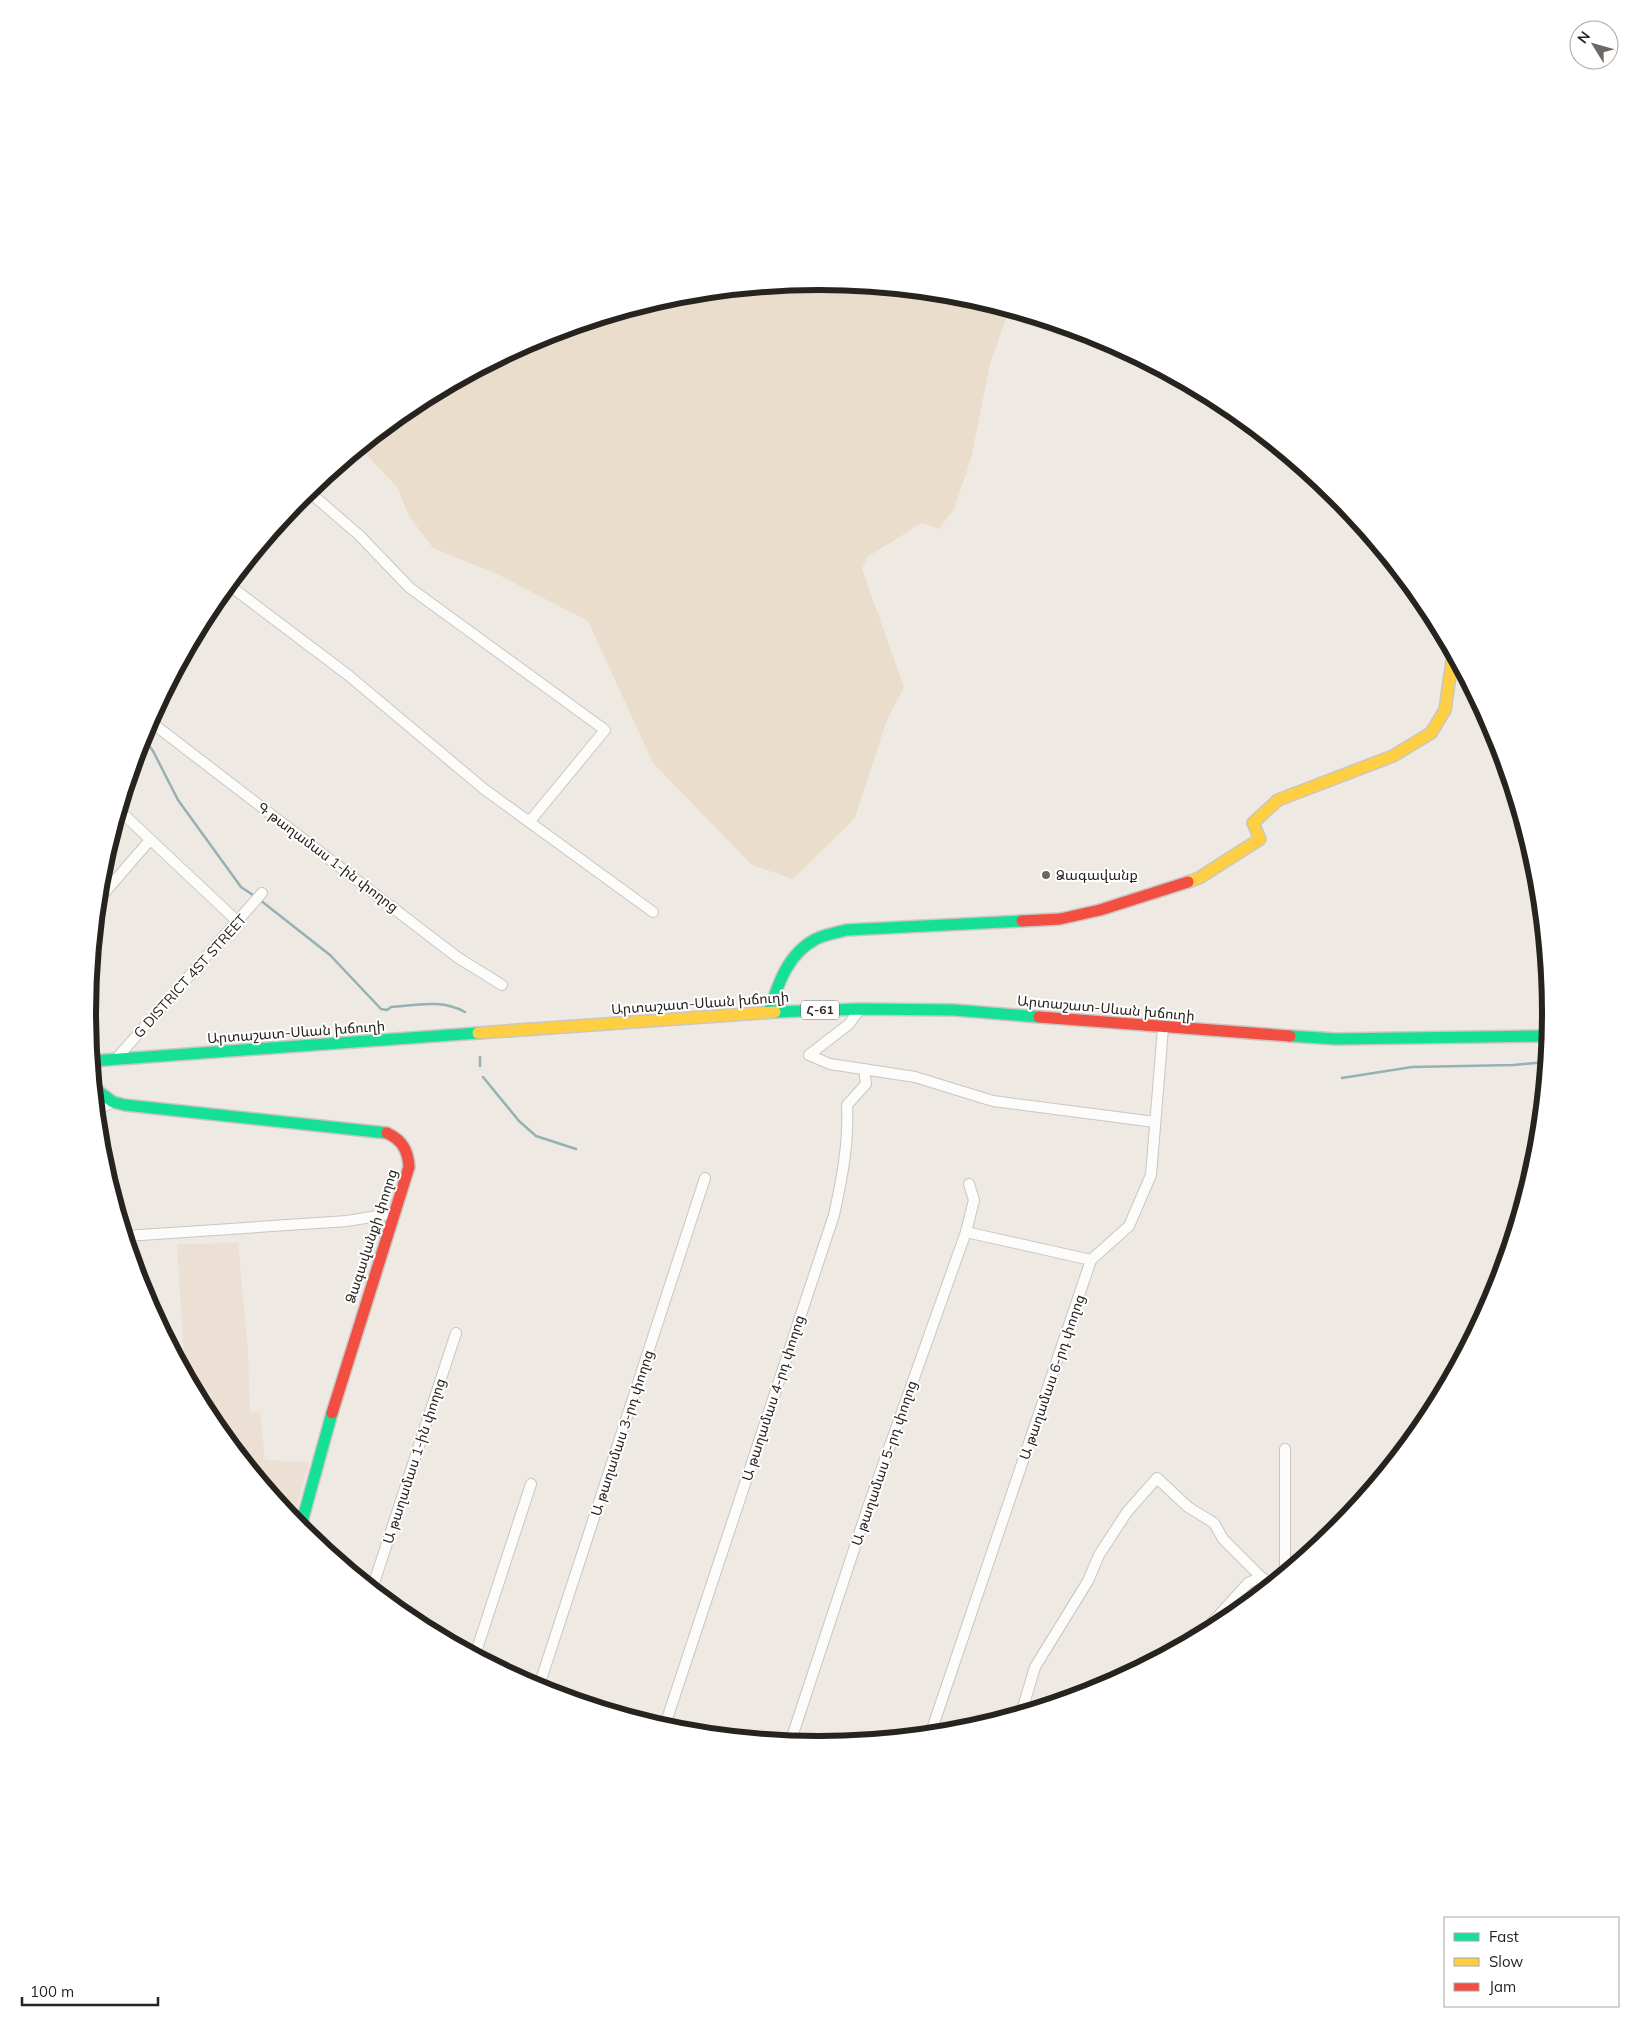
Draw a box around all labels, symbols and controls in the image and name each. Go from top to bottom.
north arrow [1569,20,1619,70]
text: N [1573,28,1594,47]
street label: Գ թաղամաս 1-ին փողոց [254,798,402,916]
place label: Ձագավանք [1056,866,1138,884]
marker: Ձագավանք [1040,869,1052,881]
street label: G DISTRICT 4ST STREET [130,910,251,1042]
street label: Արտաշատ-Սևան խճուղի [610,988,790,1018]
street label: Արտաշատ-Սևան խճուղի [1016,991,1196,1025]
road number: Հ-61 [801,1000,839,1020]
street label: Արտաշատ-Սևան խճուղի [206,1017,386,1047]
street label: Ձագավանքի փողոց [341,1167,401,1305]
street label: Ա թաղամաս 6-րդ փողոց [1015,1292,1089,1462]
street label: Ա թաղամաս 4-րդ փողոց [738,1313,808,1483]
street label: Ա թաղամաս 3-րդ փողոց [587,1348,657,1518]
street label: Ա թաղամաս 1-ին փողոց [379,1376,449,1546]
street label: Ա թաղամաս 5-րդ փողոց [847,1378,921,1548]
legend [1444,1917,1619,2007]
text: Fast [1489,1927,1519,1946]
text: Slow [1489,1952,1523,1971]
scale bar [22,1974,159,2006]
text: Jam [1489,1977,1516,1996]
text: 100 m [30,1982,74,2001]

